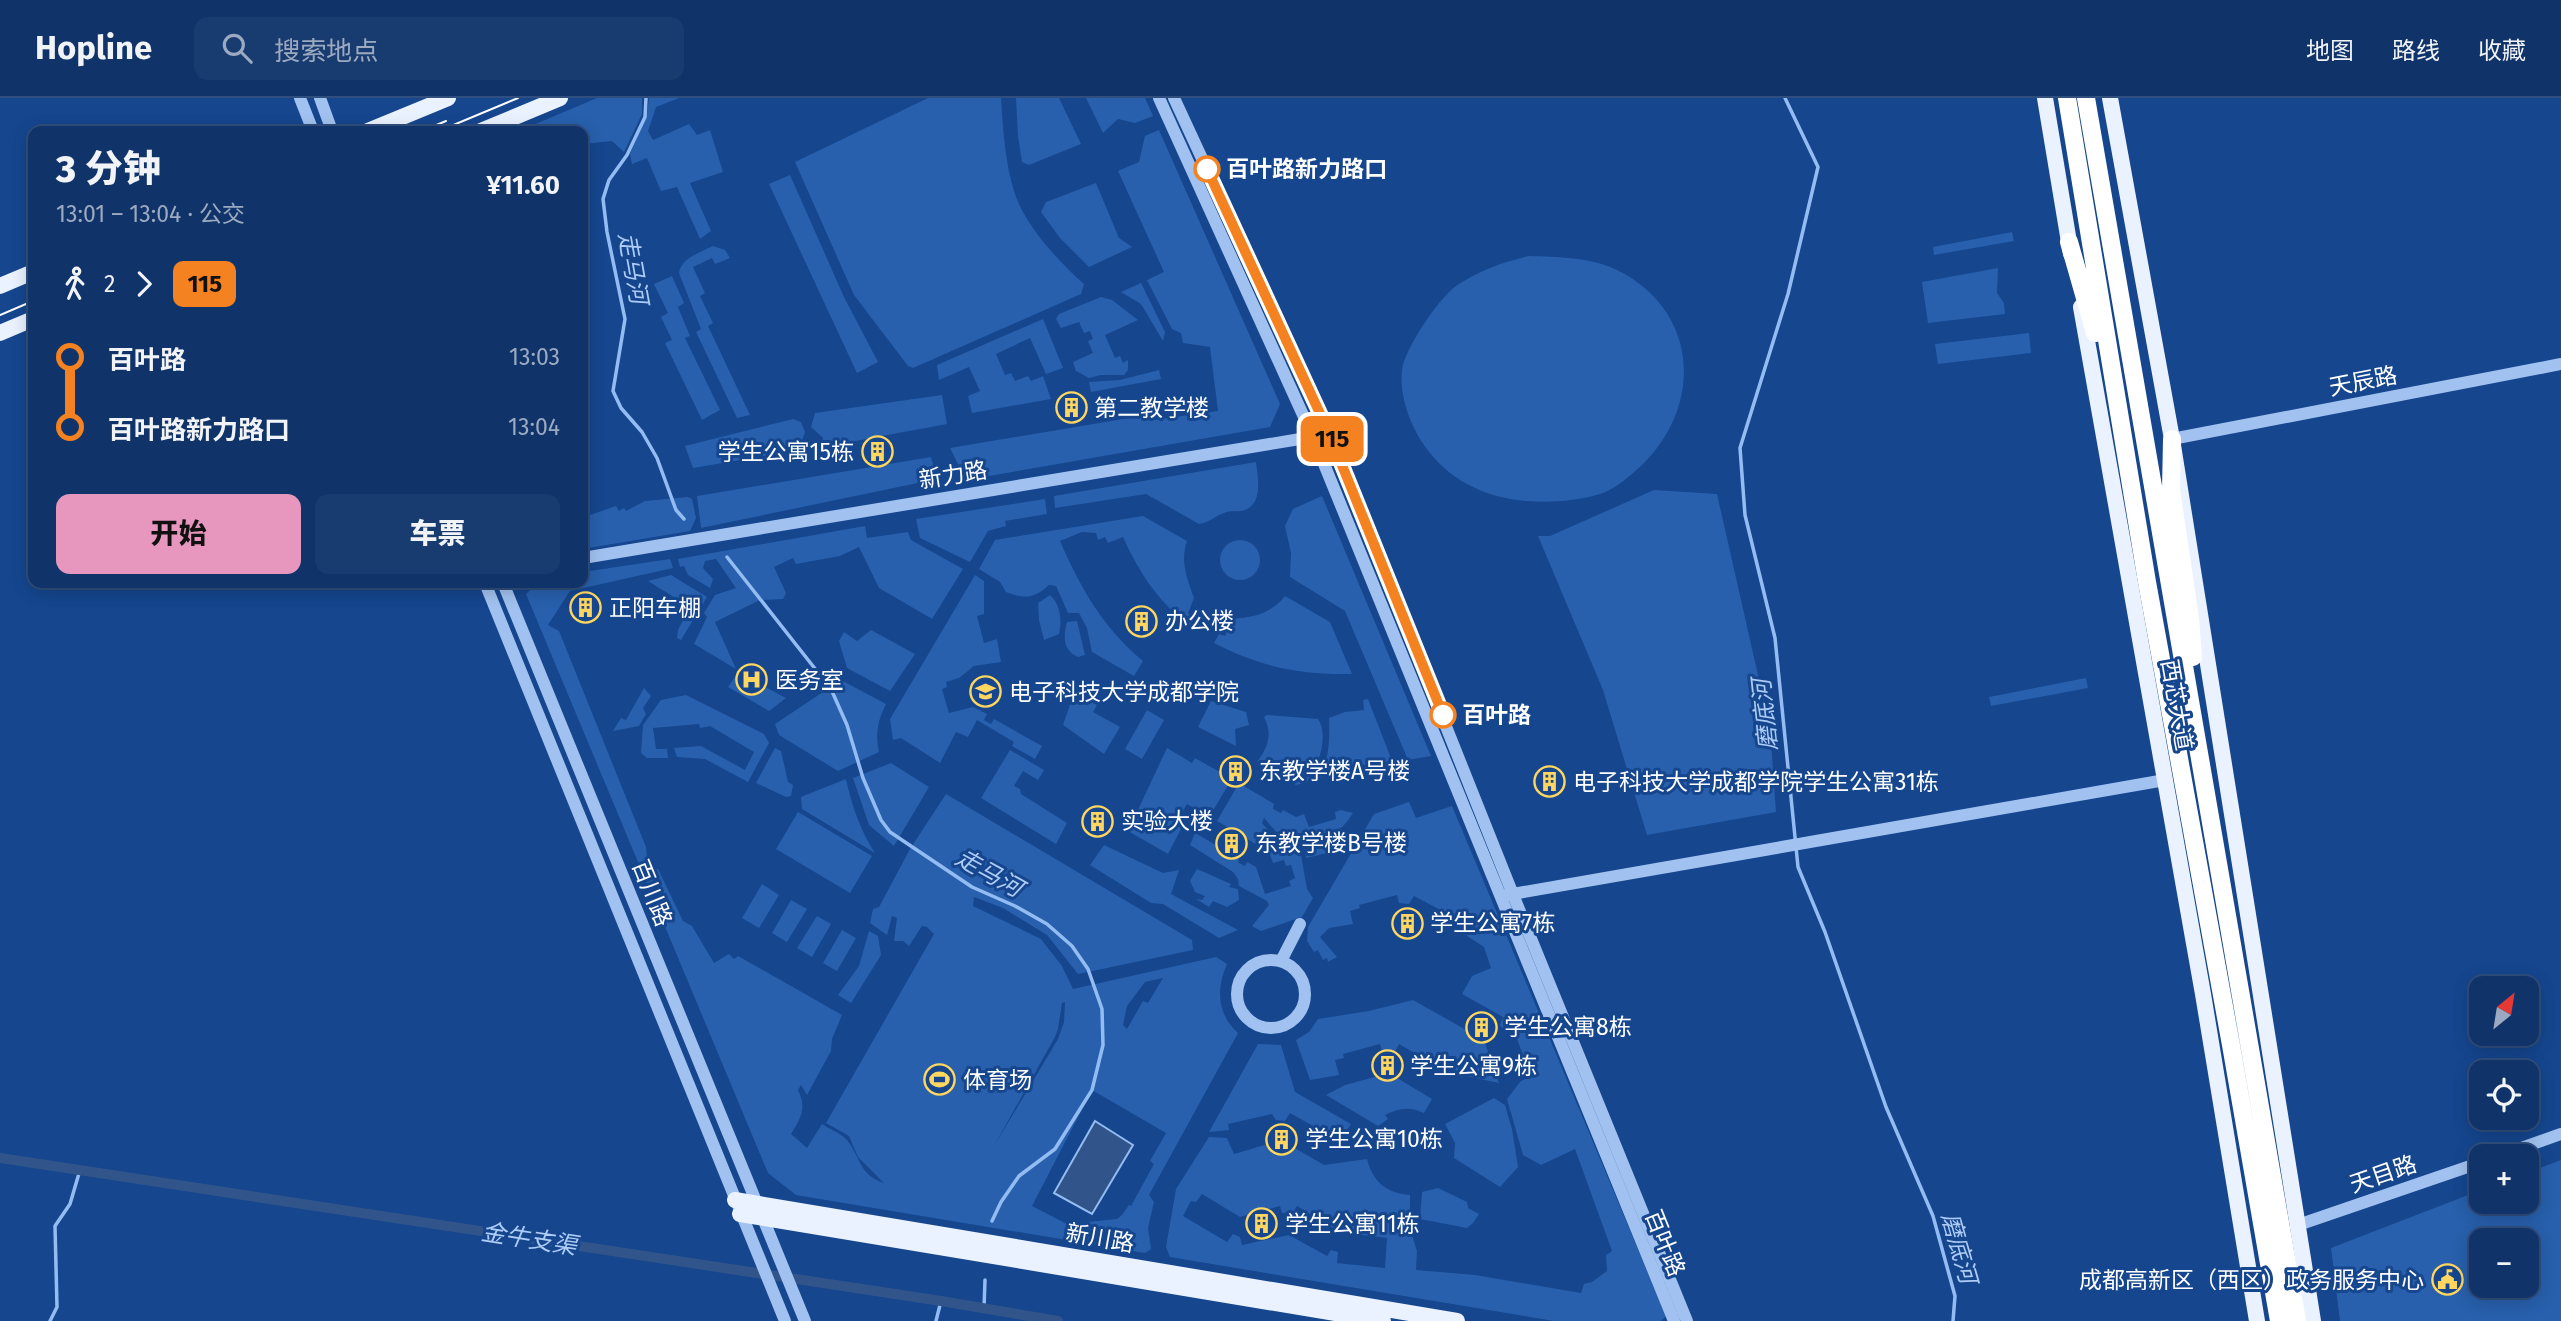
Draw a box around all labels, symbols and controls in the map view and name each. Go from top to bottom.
search box [194,17,684,80]
text: Hopline [35,28,152,68]
icon: search [218,29,256,67]
text: 搜索地点 [274,36,378,67]
text: 地图 [2306,37,2354,65]
text: 路线 [2392,37,2440,65]
text: 收藏 [2478,37,2526,65]
text: 3 分钟 [56,146,161,192]
place label: 百叶路新力路口 [1226,155,1387,183]
marker: 百叶路新力路口 [1194,156,1220,182]
text: ¥11.60 [486,170,560,201]
text: 13:01 – 13:04 · 公交 [56,200,245,228]
water label: 走马河 [613,230,654,310]
icon: walk [56,265,94,303]
icon: forward [125,265,163,303]
text: 2 [104,270,115,298]
text: 115 [187,270,222,298]
text: 13:03 [509,343,560,371]
text: 百叶路 [108,345,186,376]
street label: 天辰路 [2326,361,2400,401]
building icon: 第二教学楼 [1054,391,1088,425]
place label: 第二教学楼 [1094,394,1209,422]
text: 13:04 [508,413,560,441]
text: 百叶路新力路口 [108,415,290,446]
line badge: 115 [1292,416,1372,462]
text: 115 [1315,425,1349,453]
building icon: 学生公寓15栋 [860,435,894,469]
place label: 学生公寓15栋 [718,438,854,466]
street label: 新力路 [917,456,989,494]
button: 开始 [56,494,301,574]
button: 车票 [315,494,560,574]
building icon: 正阳车棚 [569,591,603,625]
place label: 正阳车棚 [609,594,701,622]
building icon: 办公楼 [1125,604,1159,638]
place label: 办公楼 [1165,607,1234,635]
street label: 西芯大道 [2155,657,2199,753]
hospital icon: 医务室 [735,663,769,697]
place label: 医务室 [775,666,844,694]
water label: 磨底河 [1747,674,1783,752]
school or university icon: 电子科技大学成都学院 [969,675,1003,709]
place label: 电子科技大学成都学院 [1009,678,1239,706]
place label: 百叶路 [1462,701,1531,729]
marker: 百叶路 [1430,702,1456,728]
building icon: 东教学楼A号楼 [1219,754,1253,788]
place label: 东教学楼A号楼 [1259,757,1410,785]
building icon: 电子科技大学成都学院学生公寓31栋 [1533,765,1567,799]
place label: 电子科技大学成都学院学生公寓31栋 [1573,768,1939,796]
building icon: 实验大楼 [1081,804,1115,838]
place label: 实验大楼 [1121,807,1213,835]
building icon: 东教学楼B号楼 [1215,826,1249,860]
place label: 东教学楼B号楼 [1255,829,1407,857]
water label: 走马河 [951,843,1031,905]
street label: 百川路 [626,856,678,930]
building icon: 学生公寓7栋 [1390,906,1424,940]
place label: 学生公寓7栋 [1430,909,1555,937]
north arrow [2469,976,2539,1046]
map controls [2469,976,2539,1298]
building icon: 学生公寓8栋 [1464,1010,1498,1044]
place label: 学生公寓8栋 [1504,1013,1632,1041]
building icon: 学生公寓9栋 [1370,1049,1404,1083]
place label: 学生公寓9栋 [1410,1052,1537,1080]
button: locate [2469,1060,2539,1130]
sports icon: 体育场 [923,1063,957,1097]
place label: 体育场 [963,1066,1032,1094]
building icon: 学生公寓10栋 [1265,1122,1299,1156]
place label: 学生公寓10栋 [1305,1125,1443,1153]
button: + [2469,1144,2539,1214]
street label: 天目路 [2346,1150,2420,1198]
street label: 百叶路 [1639,1206,1691,1280]
building icon: 学生公寓11栋 [1245,1207,1279,1241]
place label: 学生公寓11栋 [1285,1210,1420,1238]
water label: 磨底河 [1936,1210,1983,1290]
water label: 金牛支渠 [479,1218,582,1261]
street label: 新川路 [1064,1218,1136,1258]
button: − [2469,1228,2539,1298]
public building icon: 成都高新区（西区）政务服务中心 [2430,1263,2464,1297]
place label: 成都高新区（西区）政务服务中心 [2079,1266,2424,1294]

